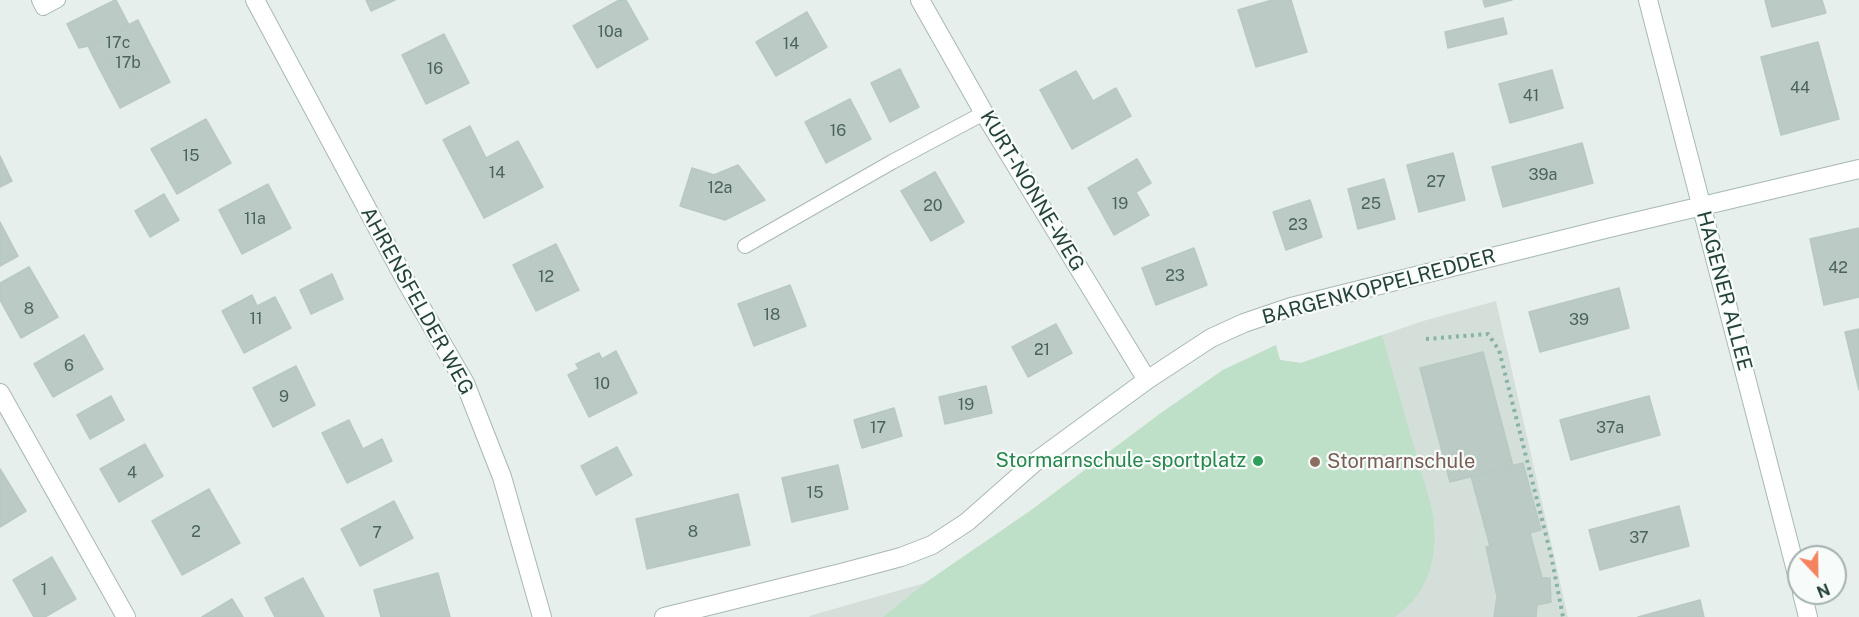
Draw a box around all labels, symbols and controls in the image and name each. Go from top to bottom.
house number: 10a [597,22,623,42]
house number: 17c [106,33,130,53]
house number: 14 [783,34,799,54]
house number: 17b [115,53,141,73]
house number: 16 [427,59,443,79]
house number: 44 [1790,78,1810,98]
house number: 41 [1523,86,1539,106]
street label: KURT-NONNE-WEG [975,106,1089,276]
house number: 16 [830,121,846,141]
house number: 15 [183,146,199,166]
house number: 14 [489,163,505,183]
house number: 39a [1529,165,1557,185]
house number: 27 [1426,172,1446,192]
house number: 12a [708,178,732,198]
house number: 19 [1112,194,1128,214]
house number: 25 [1361,194,1381,214]
house number: 20 [923,196,943,216]
street label: AHRENSFELDER WEG [355,203,479,399]
house number: 11a [244,209,266,229]
street label: HAGENER ALLEE [1691,209,1757,373]
house number: 23 [1288,215,1308,235]
street label: BARGENKOPPELREDDER [1260,244,1498,330]
house number: 42 [1828,258,1848,278]
house number: 23 [1165,266,1185,286]
house number: 12 [538,267,554,287]
house number: 8 [24,299,34,319]
house number: 18 [764,305,780,325]
house number: 11 [249,309,263,329]
house number: 39 [1569,310,1589,330]
house number: 21 [1034,340,1050,360]
house number: 6 [64,356,74,376]
house number: 10 [594,374,610,394]
house number: 9 [279,387,289,407]
house number: 19 [958,395,974,415]
house number: 17 [870,418,886,438]
house number: 37a [1596,418,1624,438]
place label: Stormarnschule-sportplatz [995,449,1246,473]
place label: Stormarnschule [1327,450,1475,474]
marker: Stormarnschule-sportplatz [1251,454,1265,468]
marker: Stormarnschule [1308,455,1322,469]
house number: 4 [127,463,137,483]
house number: 15 [807,483,823,503]
house number: 2 [191,522,201,542]
house number: 8 [688,522,698,542]
house number: 7 [372,523,382,543]
house number: 37 [1629,528,1649,548]
north arrow [1787,545,1847,605]
text: N [1814,579,1833,601]
house number: 1 [41,580,47,600]

